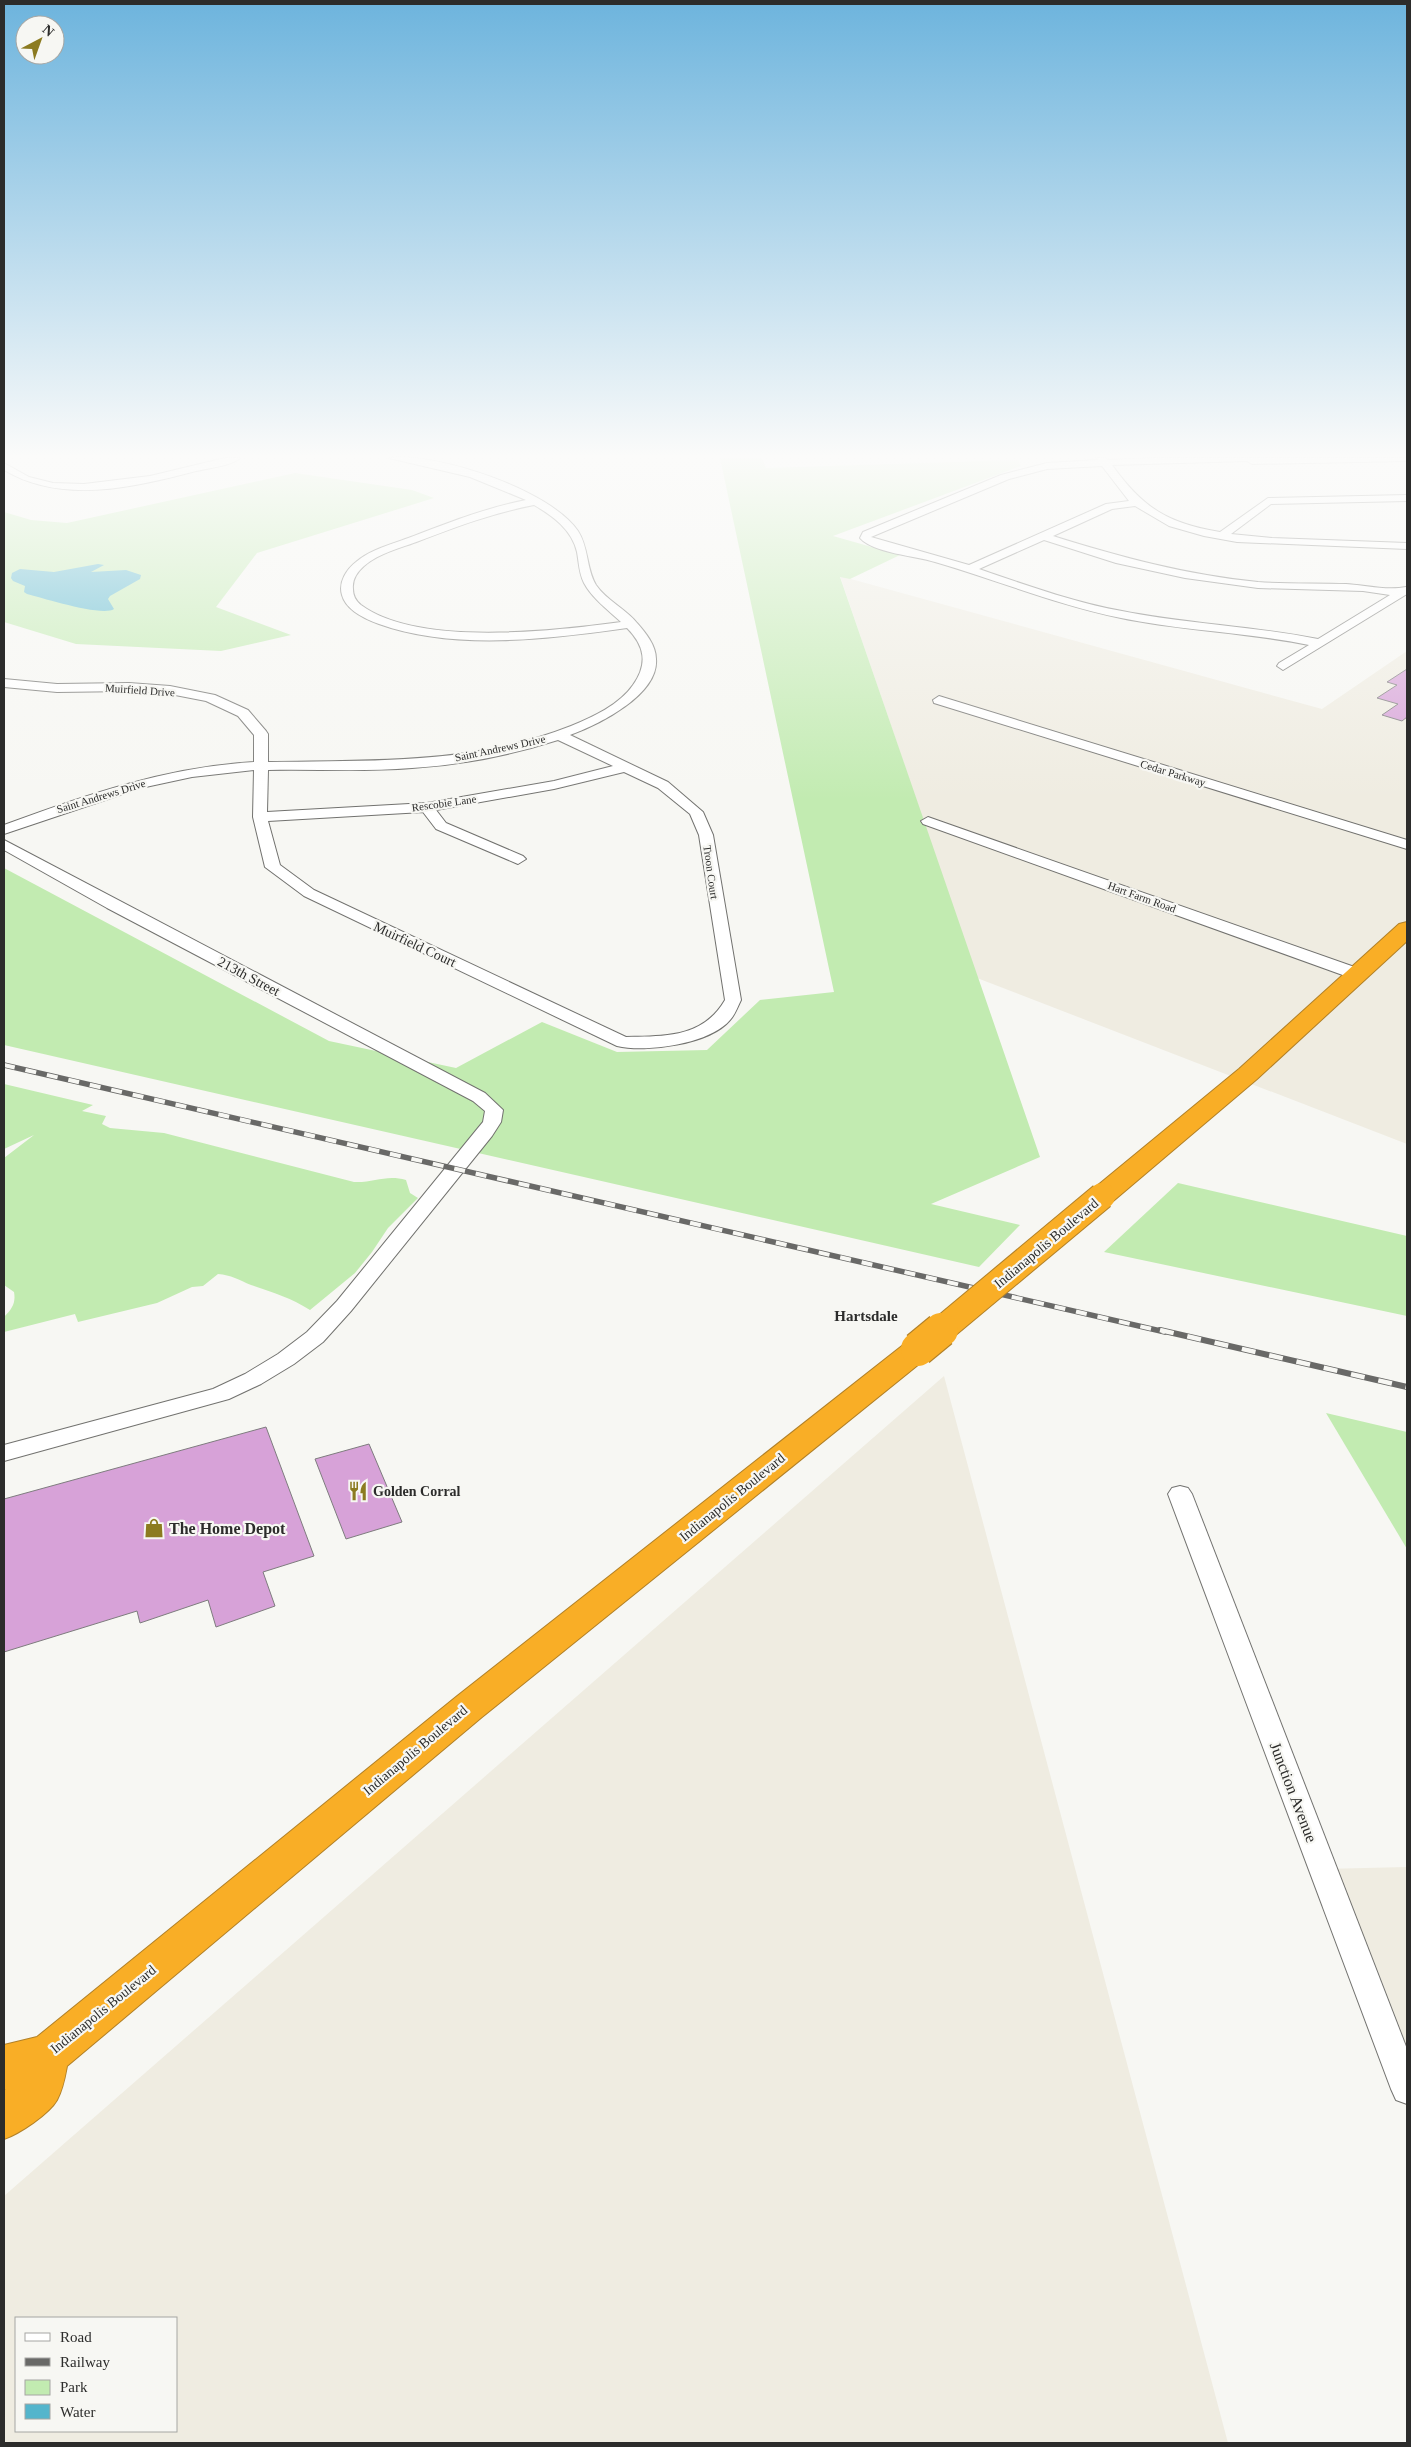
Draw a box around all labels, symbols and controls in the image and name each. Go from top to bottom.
north arrow [15,15,65,65]
text: N [39,22,57,40]
street label: Muirfield Drive [105,682,175,698]
street label: Saint Andrews Drive [454,733,546,763]
street label: Cedar Parkway [1139,757,1208,789]
street label: Saint Andrews Drive [55,777,147,815]
street label: Rescobie Lane [411,793,477,813]
street label: Troon Court [701,844,721,900]
street label: Hart Farm Road [1106,879,1178,915]
street label: Muirfield Court [371,919,458,970]
street label: 213th Street [215,954,282,999]
street label: Indianapolis Boulevard [991,1196,1101,1291]
district label: Hartsdale [834,1308,898,1324]
street label: Indianapolis Boulevard [677,1450,788,1544]
restaurant icon: Golden Corral [347,1480,369,1502]
place label: Golden Corral [373,1484,461,1499]
shop icon: The Home Depot [143,1517,165,1539]
place label: The Home Depot [169,1520,286,1538]
street label: Indianapolis Boulevard [360,1703,470,1798]
street label: Junction Avenue [1267,1740,1320,1845]
street label: Indianapolis Boulevard [48,1962,159,2056]
legend [15,2317,178,2432]
text: Road [60,2329,92,2345]
text: Railway [60,2354,110,2370]
text: Park [60,2379,88,2395]
text: Water [60,2404,95,2420]

